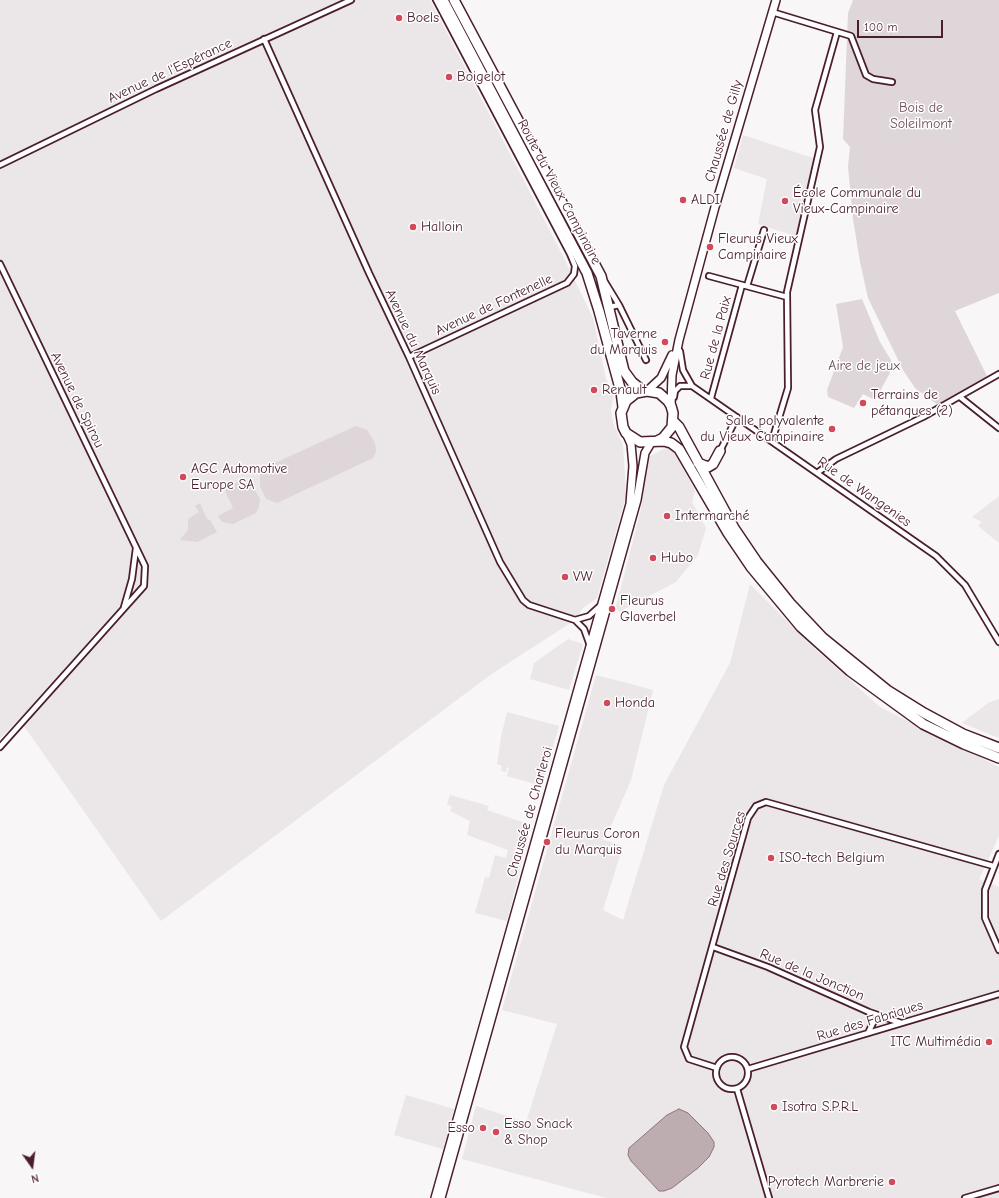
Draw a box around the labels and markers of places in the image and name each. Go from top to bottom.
place label: Boels [407,10,439,26]
marker: Boels [394,13,404,23]
place label: Boigelot [457,69,505,85]
marker: Boigelot [444,72,454,82]
place label: École Communale du Vieux-Campinaire [793,185,921,218]
place label: ALDI [691,192,720,208]
marker: ALDI [678,195,688,205]
marker: École Communale du Vieux-Campinaire [780,196,790,206]
place label: Halloin [421,219,463,235]
marker: Halloin [408,222,418,232]
place label: Fleurus Vieux Campinaire [718,231,798,264]
marker: Fleurus Vieux Campinaire [705,242,715,252]
place label: Taverne du Marquis [590,326,657,358]
marker: Taverne du Marquis [660,337,670,347]
place label: Renault [602,382,646,398]
marker: Renault [589,385,599,395]
place label: Terrains de pétanques (2) [871,387,953,420]
marker: Terrains de pétanques (2) [858,398,868,408]
place label: Salle polyvalente du Vieux Campinaire [700,413,824,446]
marker: Salle polyvalente du Vieux Campinaire [827,424,837,434]
place label: AGC Automotive Europe SA [191,461,287,494]
marker: AGC Automotive Europe SA [178,472,188,482]
place label: Intermarché [675,508,750,524]
marker: Intermarché [662,511,672,521]
place label: Hubo [661,550,693,566]
marker: Hubo [648,553,658,563]
place label: VW [573,569,593,585]
marker: VW [560,572,570,582]
place label: Fleurus Glaverbel [620,593,676,626]
marker: Fleurus Glaverbel [607,604,617,614]
place label: Honda [615,695,655,711]
marker: Honda [602,698,612,708]
place label: Fleurus Coron du Marquis [555,826,640,858]
marker: Fleurus Coron du Marquis [542,837,552,847]
place label: ISO-tech Belgium [779,850,884,866]
marker: ISO-tech Belgium [766,853,776,863]
place label: ITC Multimédia [890,1034,981,1050]
marker: ITC Multimédia [984,1037,994,1047]
place label: Isotra S.P.R.L [782,1099,858,1115]
marker: Isotra S.P.R.L [769,1102,779,1112]
place label: Esso Snack & Shop [504,1116,572,1148]
place label: Esso [448,1120,475,1136]
marker: Esso [478,1123,488,1133]
marker: Esso Snack & Shop [491,1127,501,1137]
place label: Pyrotech Marbrerie [768,1174,884,1190]
marker: Pyrotech Marbrerie [887,1177,897,1187]

